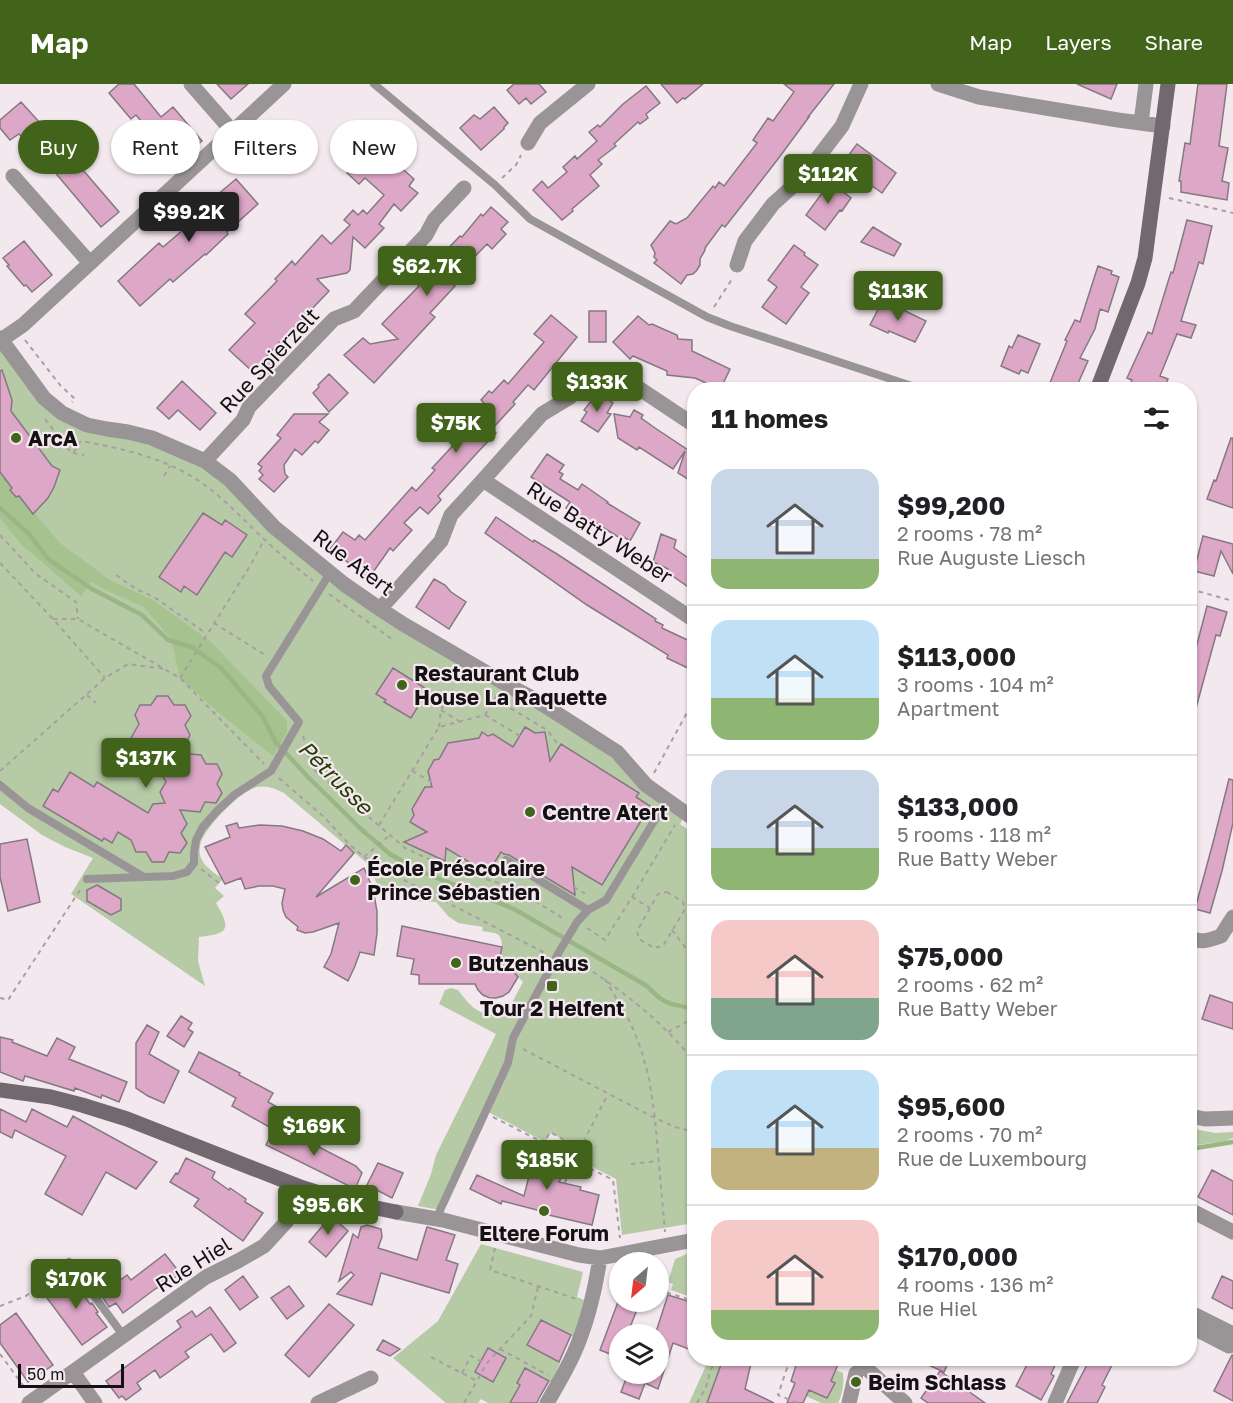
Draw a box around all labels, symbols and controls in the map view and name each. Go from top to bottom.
text: Map [30,26,88,59]
text: Map [969,29,1012,55]
text: Layers [1045,29,1112,55]
text: Share [1145,29,1203,55]
chip: Buy [18,120,99,174]
chip: Rent [111,120,200,174]
chip: Filters [212,120,318,174]
chip: New [330,120,417,174]
pin: $112K [786,154,870,205]
text: $112K [798,161,858,185]
pin: $99.2K [140,192,238,243]
text: $99.2K [153,199,225,223]
pin: $62.7K [378,246,476,297]
text: $62.7K [392,253,462,277]
pin: $113K [856,271,940,322]
text: $113K [868,278,928,302]
street label: Rue Spierzelt [214,302,324,418]
pin: $133K [555,362,639,413]
text: $133K [566,369,628,393]
icon: filters [1140,402,1173,435]
pin: $75K [420,403,492,454]
text: 11 homes [711,403,828,434]
text: $75K [431,410,482,434]
place label: ArcA [28,425,78,451]
marker: ArcA [9,431,23,445]
street label: Rue Batty Weber [522,475,678,589]
text: $99,200 [897,490,1005,521]
icon: home [759,493,831,565]
text: 2 rooms · 78 m² [897,521,1042,545]
street label: Rue Atert [308,523,400,601]
text: Rue Auguste Liesch [897,545,1086,569]
text: $113,000 [897,641,1016,672]
icon: home [759,644,831,716]
place label: Restaurant Club House La Raquette [414,660,607,710]
text: 3 rooms · 104 m² [897,672,1054,696]
marker: Restaurant Club House La Raquette [395,678,409,692]
text: Apartment [897,696,1000,720]
water label: Pétrusse [293,734,380,821]
pin: $137K [104,738,188,789]
text: $137K [115,745,177,769]
text: $133,000 [897,791,1019,822]
icon: home [759,794,831,866]
place label: Centre Atert [542,799,668,825]
marker: Centre Atert [523,805,537,819]
text: 5 rooms · 118 m² [897,822,1051,846]
text: Rue Batty Weber [897,846,1058,870]
place label: École Préscolaire Prince Sébastien [367,855,545,905]
marker: École Préscolaire Prince Sébastien [348,873,362,887]
text: $75,000 [897,941,1003,972]
icon: home [759,944,831,1016]
place label: Butzenhaus [468,950,589,976]
marker: Butzenhaus [449,956,463,970]
text: 2 rooms · 62 m² [897,972,1043,996]
marker: Tour 2 Helfent [545,979,559,993]
place label: Tour 2 Helfent [480,995,624,1021]
text: Rue Batty Weber [897,996,1058,1020]
text: $95,600 [897,1091,1005,1122]
icon: home [759,1094,831,1166]
pin: $169K [272,1106,356,1157]
text: $169K [282,1113,346,1137]
text: 2 rooms · 70 m² [897,1122,1042,1146]
pin: $185K [505,1140,589,1191]
text: Rue de Luxembourg [897,1146,1087,1170]
text: $185K [515,1147,579,1171]
pin: $95.6K [279,1185,377,1236]
text: $95.6K [292,1192,364,1216]
marker: Eltere Forum [537,1204,551,1218]
place label: Eltere Forum [479,1220,609,1246]
street label: Rue Hiel [150,1231,236,1297]
text: $170,000 [897,1241,1018,1272]
icon: home [759,1244,831,1316]
north arrow [609,1252,669,1312]
map controls [609,1252,669,1384]
pin: $170K [34,1259,118,1310]
text: $170K [45,1266,107,1290]
text: 4 rooms · 136 m² [897,1272,1054,1296]
text: Rue Hiel [897,1296,977,1320]
button: layers [609,1324,669,1384]
scale bar [18,1361,124,1388]
text: 50 m [27,1364,64,1384]
place label: Beim Schlass [868,1369,1006,1395]
marker: Beim Schlass [849,1375,863,1389]

